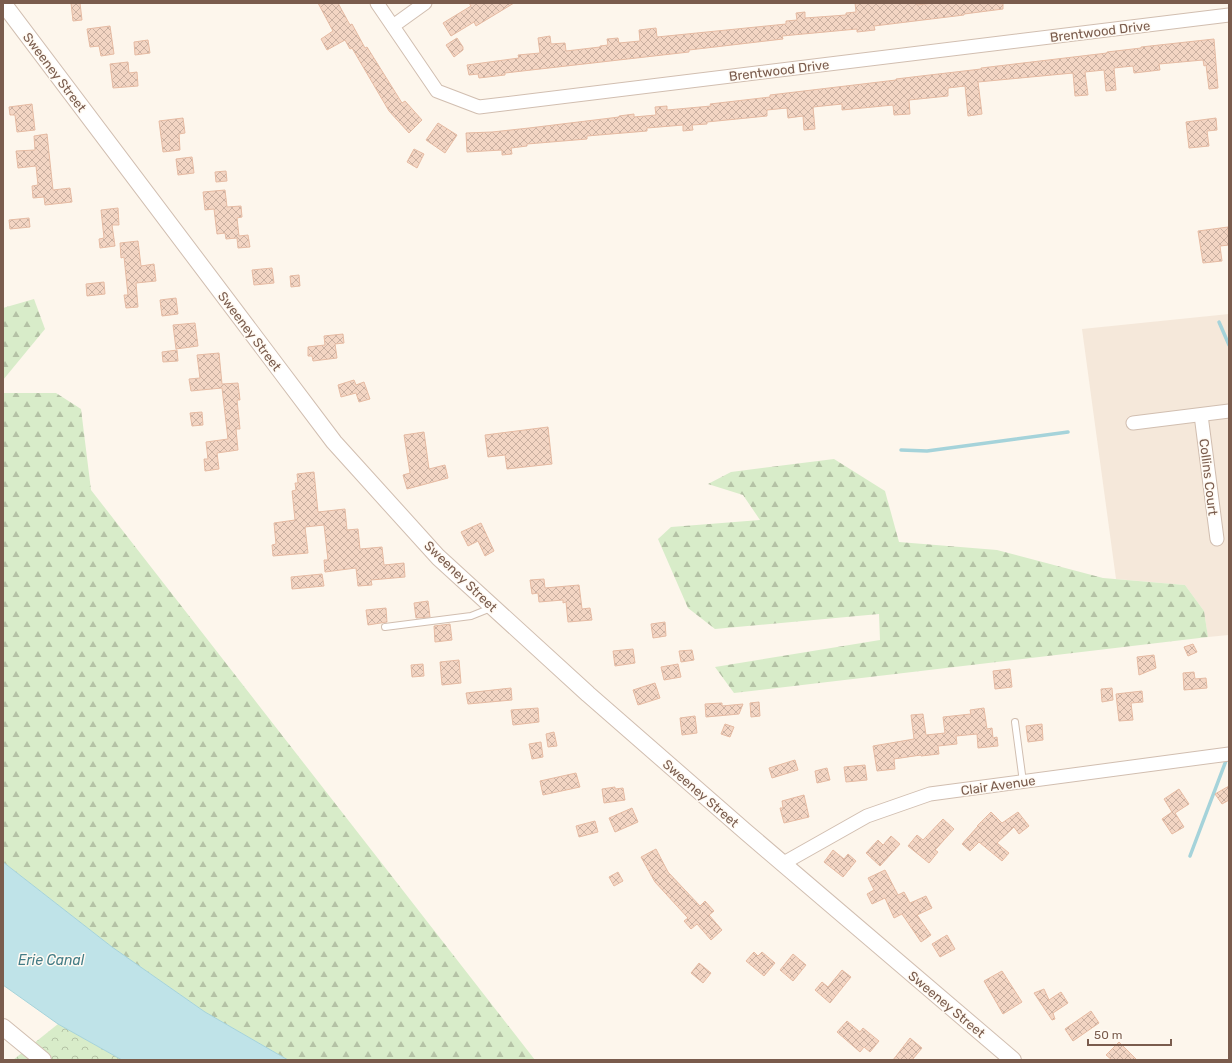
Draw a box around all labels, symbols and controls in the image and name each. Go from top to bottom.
street label: Brentwood Drive [1049,18,1151,45]
street label: Sweeney Street [20,30,89,115]
street label: Brentwood Drive [728,57,830,84]
street label: Sweeney Street [215,289,284,374]
street label: Collins Court [1196,438,1221,516]
street label: Sweeney Street [421,538,500,615]
street label: Sweeney Street [660,756,742,830]
street label: Clair Avenue [960,773,1036,798]
water label: Erie Canal [18,952,85,969]
street label: Sweeney Street [905,968,988,1041]
scale bar [1088,1021,1171,1047]
text: 50 m [1094,1028,1122,1042]

